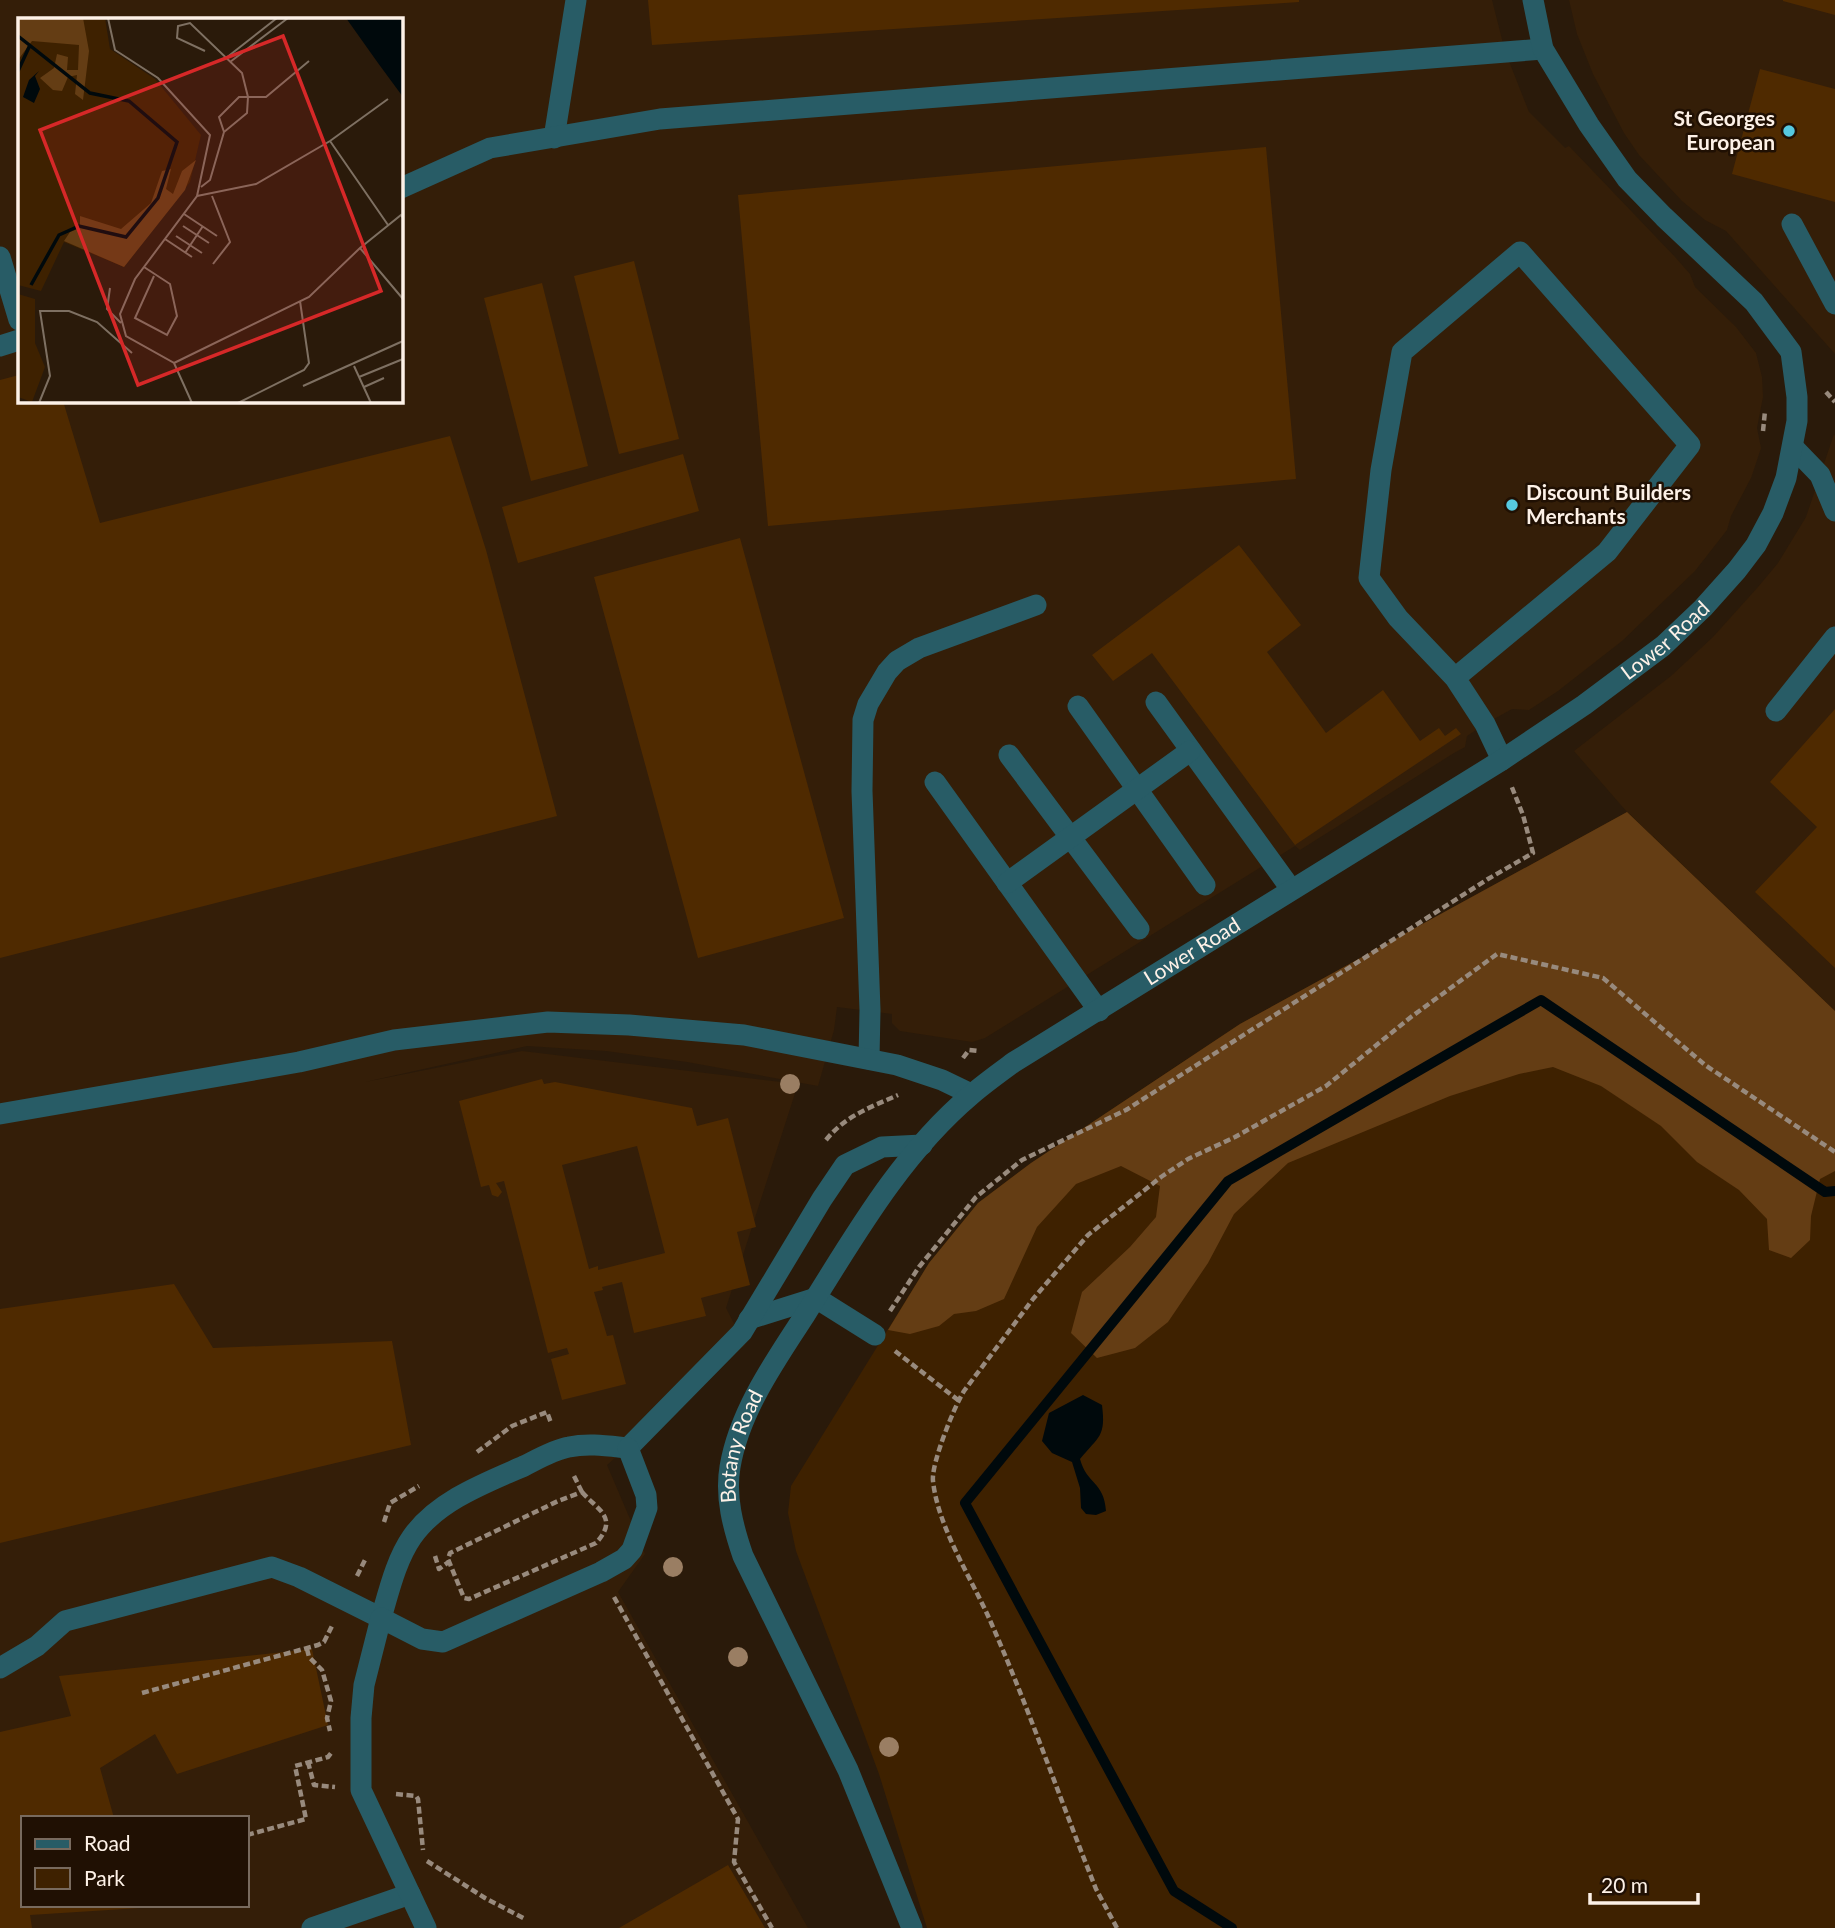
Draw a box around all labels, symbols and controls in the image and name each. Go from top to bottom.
inset map [18,18,402,402]
place label: St Georges European [1674,105,1775,154]
marker: St Georges European [1781,123,1797,139]
place label: Discount Builders Merchants [1526,479,1691,528]
marker: Discount Builders Merchants [1504,497,1520,513]
street label: Lower Road [1615,595,1714,684]
street label: Lower Road [1139,911,1244,990]
street label: Botany Road [714,1385,767,1504]
legend [21,1816,248,1907]
text: Road [84,1830,131,1855]
scale bar [1590,1862,1699,1906]
text: Park [84,1865,125,1890]
text: 20 m [1601,1872,1648,1897]

